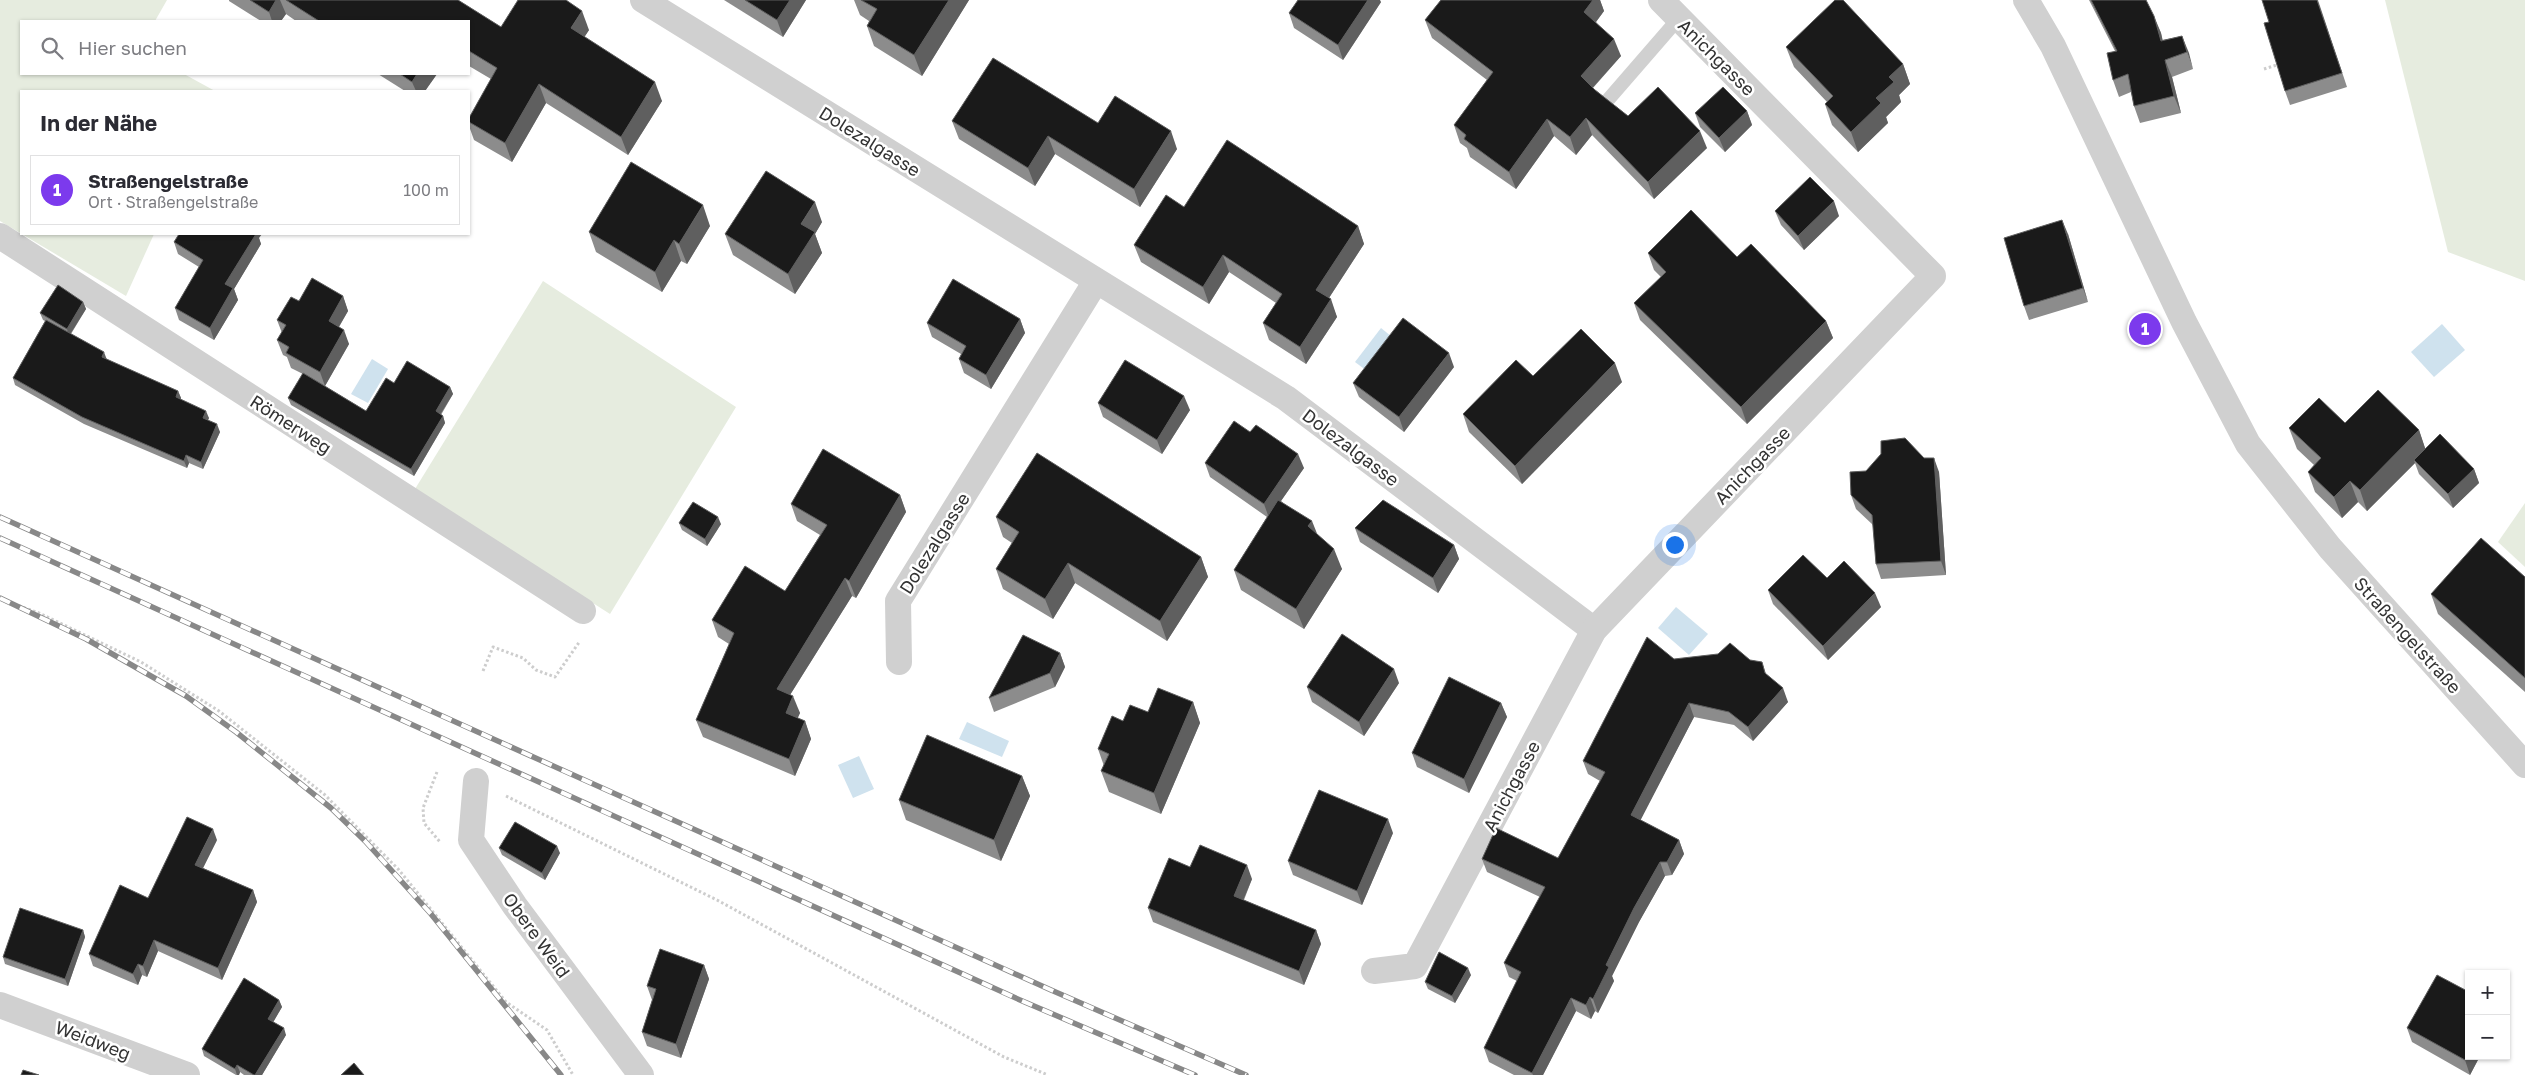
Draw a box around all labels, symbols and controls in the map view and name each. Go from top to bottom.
street label: Anichgasse [1674,14,1760,100]
search box [20,20,470,75]
icon: search [38,34,66,62]
text: Hier suchen [78,36,187,59]
street label: Dolezalgasse [815,101,925,181]
text: In der Nähe [40,110,157,136]
text: Straßengelstraße [88,169,248,192]
text: 1 [53,180,61,200]
text: 100 m [403,180,449,200]
text: Ort · Straßengelstraße [88,192,258,212]
pin: 1 [2129,310,2161,348]
street label: Römerweg [246,390,336,458]
street label: Dolezalgasse [1298,404,1404,490]
street label: Anichgasse [1709,422,1795,508]
street label: Dolezalgasse [894,488,974,598]
your location [1662,532,1688,558]
street label: Straßengelstraße [2350,572,2466,698]
street label: Anichgasse [1478,737,1544,835]
street label: Obere Weid [499,888,575,982]
map controls [2465,970,2510,1060]
button: + [2465,970,2510,1015]
button: − [2465,1015,2510,1060]
street label: Weidweg [52,1016,134,1064]

